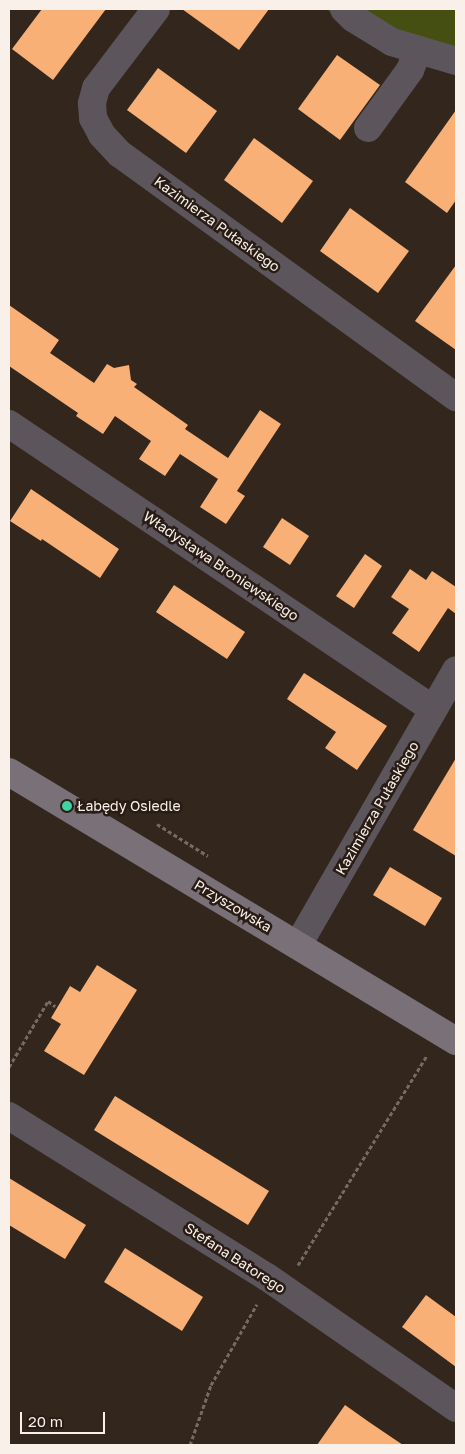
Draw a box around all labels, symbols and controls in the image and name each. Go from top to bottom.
street label: Kazimierza Pułaskiego [151,173,283,275]
street label: Władysława Broniewskiego [140,508,302,624]
street label: Kazimierza Pułaskiego [332,738,422,878]
place label: Łabędy Osiedle [77,798,181,814]
marker: Łabędy Osiedle [61,800,73,812]
street label: Przyszowska [191,876,275,936]
street label: Stefana Batorego [182,1219,288,1297]
scale bar [22,1402,108,1434]
text: 20 m [28,1412,63,1430]

